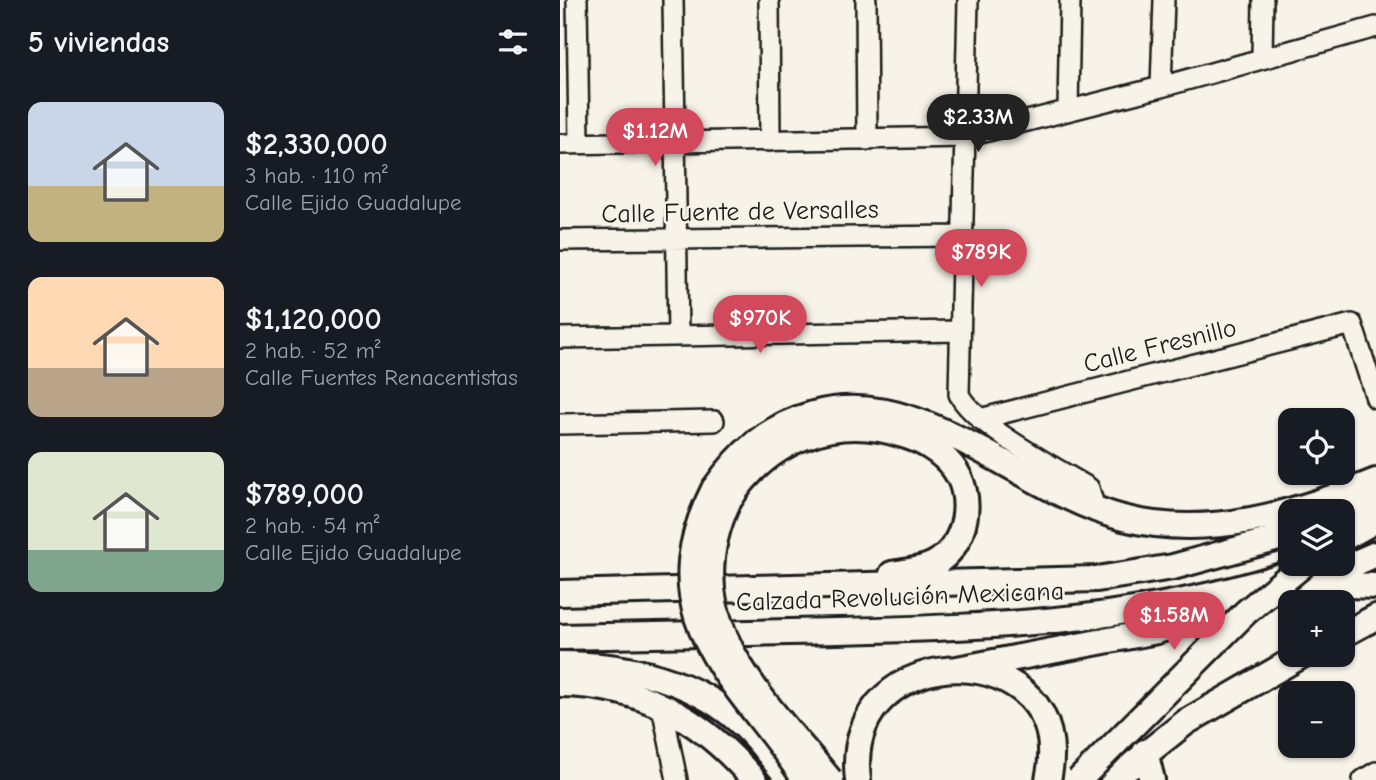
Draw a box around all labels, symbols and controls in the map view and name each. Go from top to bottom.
icon: filters [494,23,532,61]
text: 5 viviendas [28,25,169,60]
pin: $2.33M [921,94,1035,154]
text: $2.33M [943,103,1013,130]
pin: $1.12M [598,108,712,168]
text: $1.12M [622,117,688,144]
text: $2,330,000 [245,127,388,162]
icon: home [84,130,168,214]
text: 3 hab. · 110 m² [245,162,388,189]
text: Calle Ejido Guadalupe [245,189,462,216]
street label: Calle Fuente de Versalles [601,195,879,229]
pin: $789K [932,230,1030,289]
text: $789K [951,238,1011,265]
pin: $970K [711,296,809,355]
text: $1,120,000 [245,302,382,337]
text: $970K [729,304,791,331]
icon: home [84,305,168,389]
street label: Calle Fresnillo [1080,313,1240,379]
text: 2 hab. · 52 m² [245,337,381,364]
text: Calle Fuentes Renacentistas [245,364,518,391]
map controls [1278,408,1355,758]
button: locate [1278,408,1355,485]
text: $789,000 [245,477,364,512]
icon: home [84,480,168,564]
button: layers [1278,499,1355,576]
text: 2 hab. · 54 m² [245,512,380,539]
text: Calle Ejido Guadalupe [245,539,462,566]
street label: Calzada Revolución Mexicana [735,576,1065,618]
button: + [1278,590,1355,667]
pin: $1.58M [1117,592,1231,652]
text: $1.58M [1139,601,1209,628]
button: − [1278,681,1355,758]

